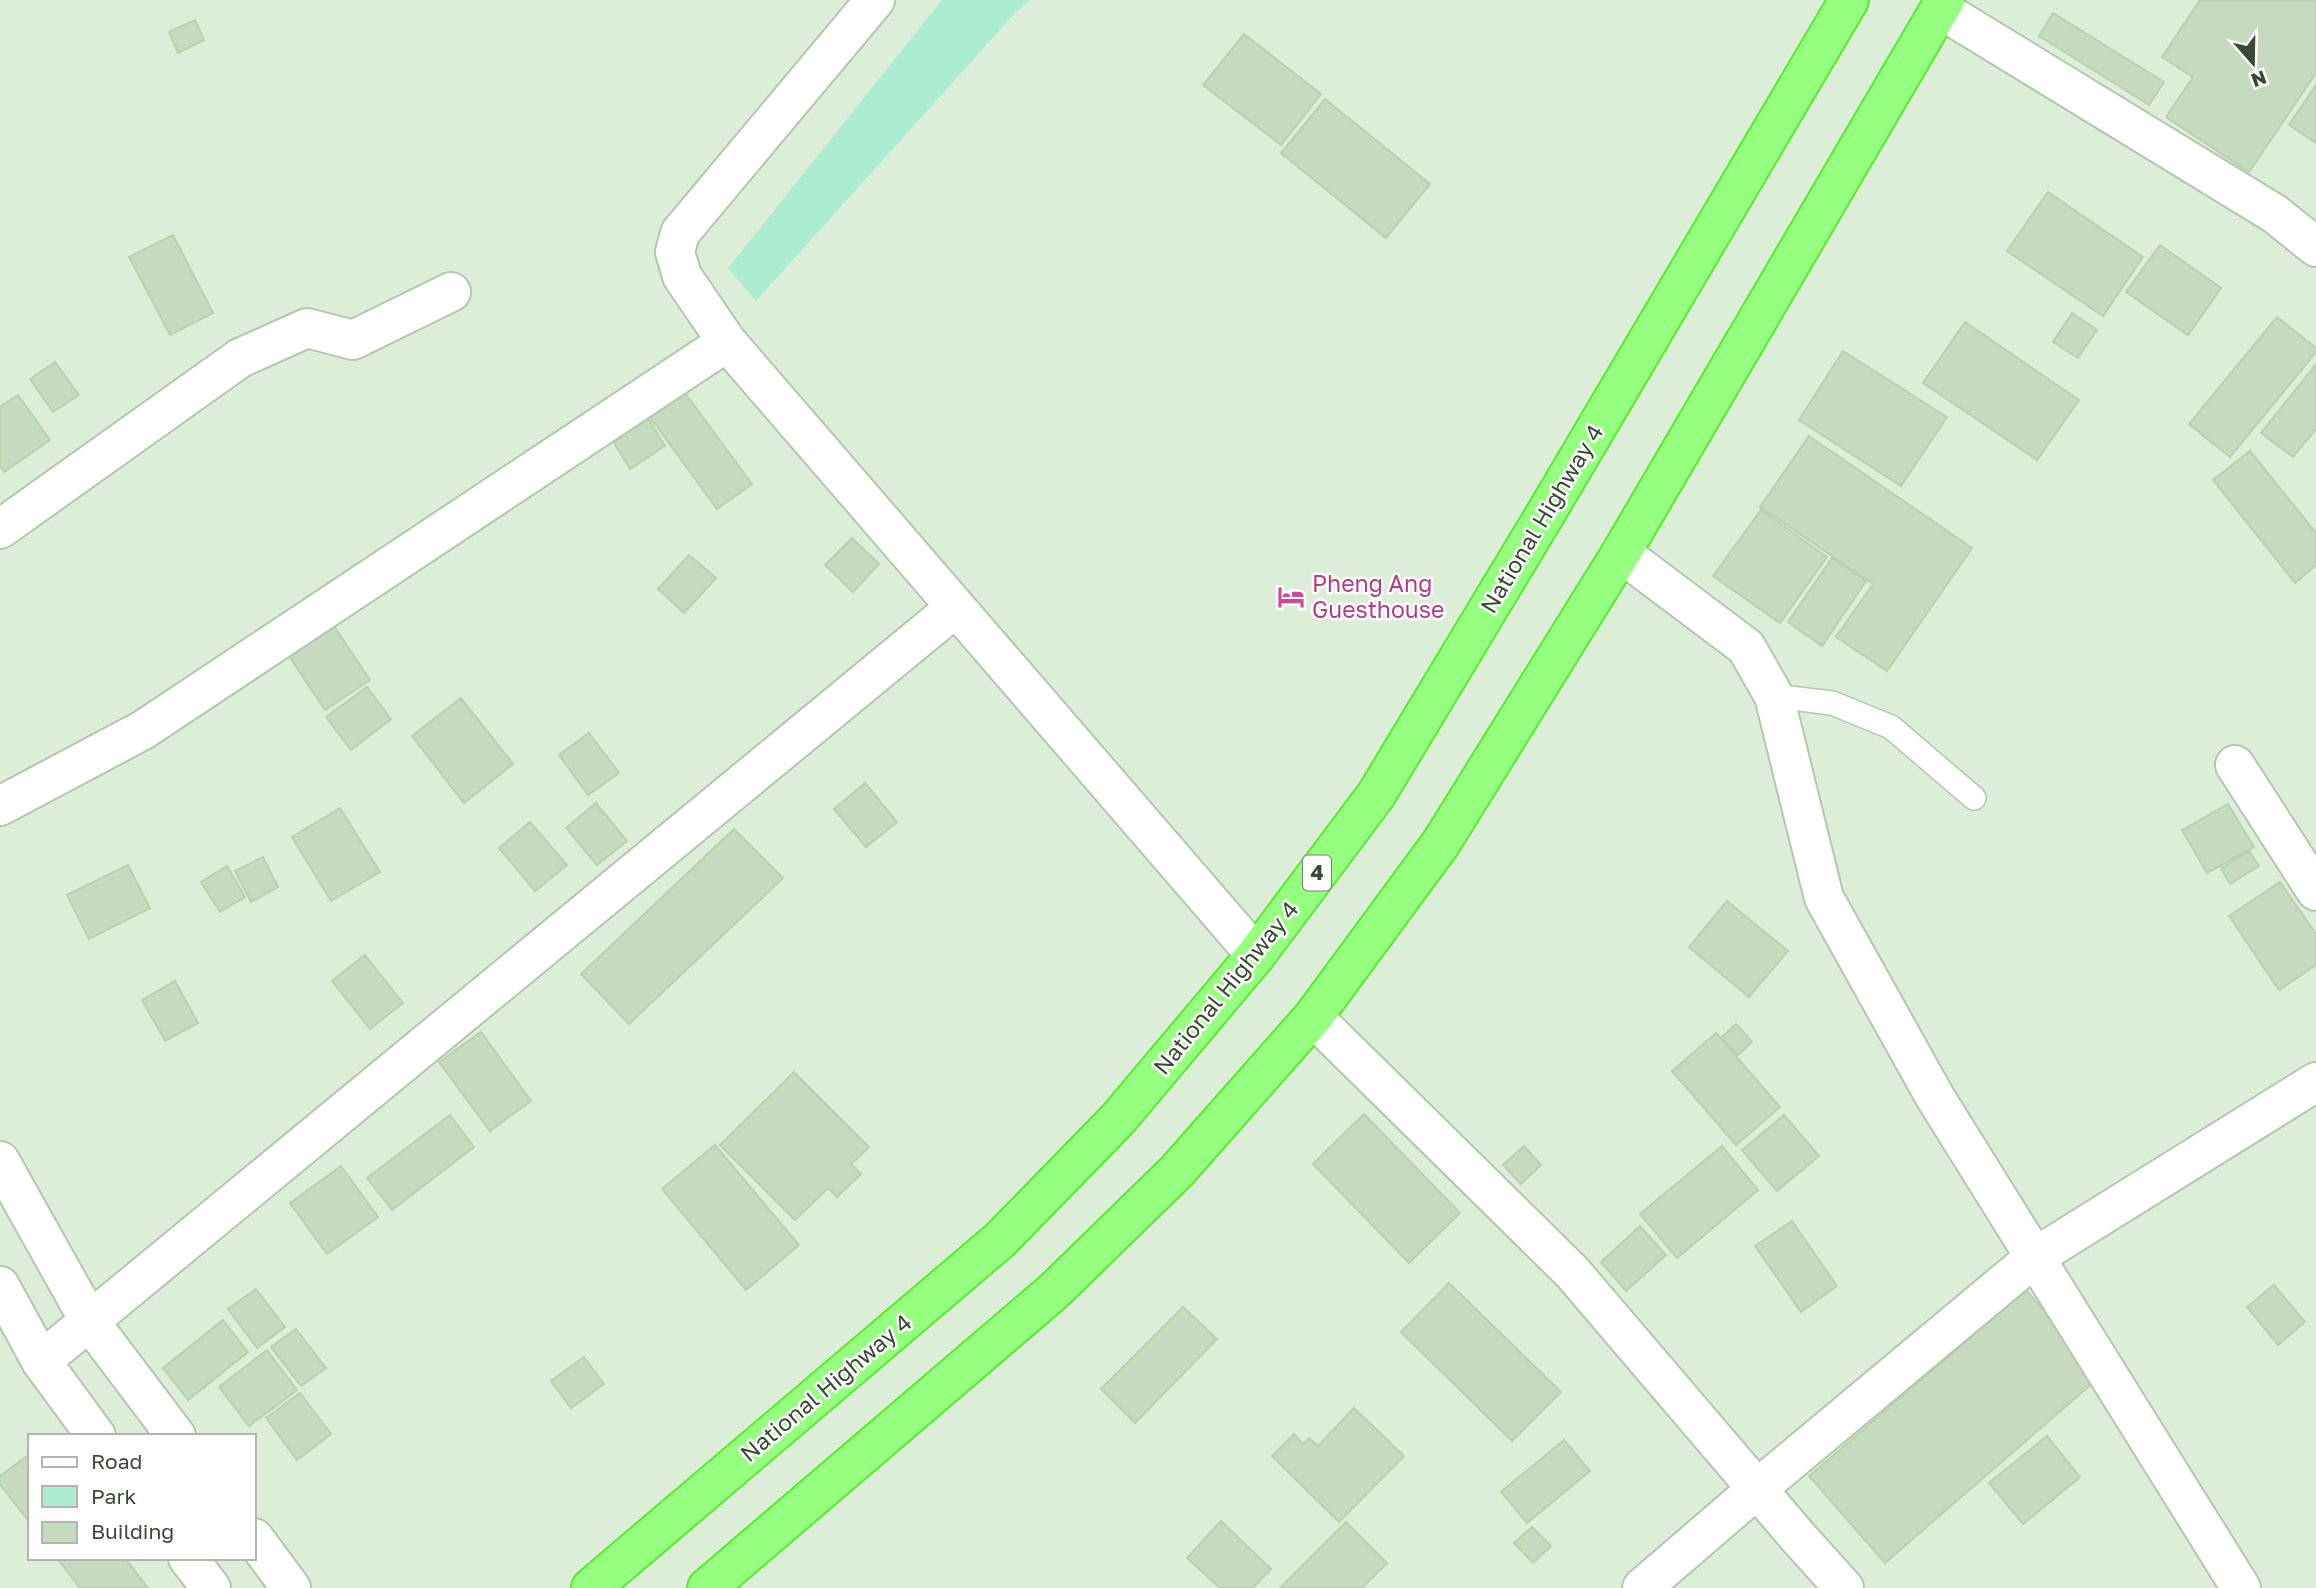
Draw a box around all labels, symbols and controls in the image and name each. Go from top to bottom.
north arrow [2218,28,2288,98]
text: N [2248,66,2270,93]
street label: National Highway 4 [1474,419,1608,618]
place label: Pheng Ang Guesthouse [1312,569,1444,623]
hotel icon: Pheng Ang Guesthouse [1276,582,1306,612]
road number: 4 [1303,856,1331,890]
street label: National Highway 4 [1147,895,1304,1080]
street label: National Highway 4 [734,1307,917,1467]
legend [28,1434,256,1560]
text: Road [91,1448,142,1474]
text: Park [91,1483,137,1509]
text: Building [91,1518,174,1544]

